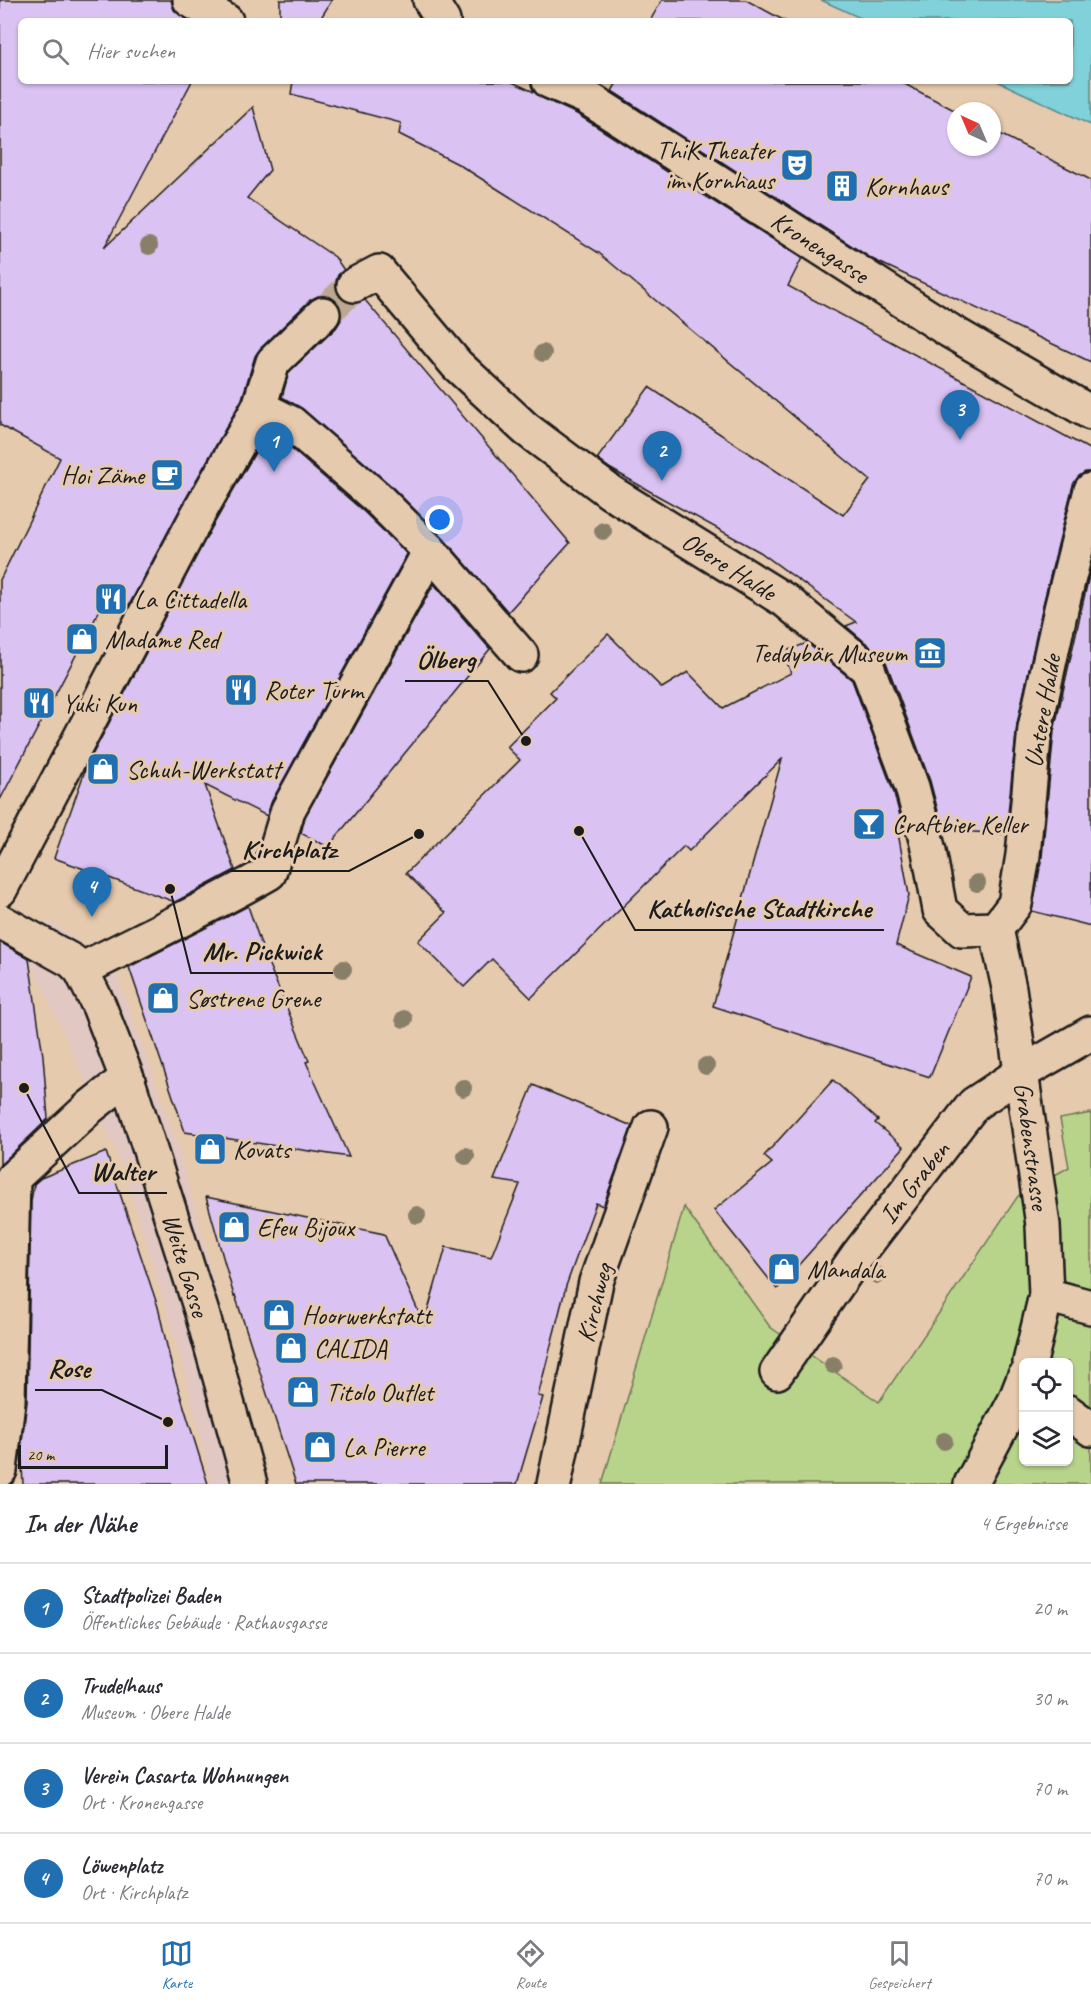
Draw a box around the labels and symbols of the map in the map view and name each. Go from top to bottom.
north arrow [947,102,1001,156]
place label: ThiK Theater im Kornhaus [656,134,777,197]
theatre icon: ThiK Theater im Kornhaus [779,147,815,183]
building icon: Kornhaus [824,168,860,204]
place label: Kornhaus [865,170,950,203]
street label: Kronengasse [765,204,877,292]
pin: 3 [940,390,980,440]
pin: 1 [254,422,294,472]
pin: 2 [642,432,682,481]
cafe icon: Hoi Zäme [149,457,185,493]
place label: Hoi Zäme [61,459,147,492]
your location [425,505,454,534]
street label: Obere Halde [675,525,784,610]
restaurant icon: La Cittadella [93,581,129,617]
place label: La Cittadella [134,583,248,616]
shop icon: Madame Red [64,621,100,657]
place label: Madame Red [105,623,223,656]
museum icon: Teddybär Museum [912,635,948,671]
callout: Ölberg [405,636,488,681]
place label: Teddybär Museum [752,637,908,670]
text: Ölberg [417,642,478,676]
street label: Untere Halde [1016,650,1069,770]
restaurant icon: Roter Turm [223,672,259,708]
place label: Roter Turm [264,674,365,707]
restaurant icon: Yuki Kun [21,685,57,721]
place label: Yuki Kun [62,687,137,720]
shop icon: Schuh-Werkstatt [85,751,121,787]
place label: Schuh-Werkstatt [126,753,284,786]
bar icon: Craftbier Keller [851,806,887,842]
place label: Craftbier Keller [892,808,1030,841]
callout: Kirchplatz [230,826,349,871]
text: Kirchplatz [242,832,340,866]
pin: 4 [72,868,112,917]
callout: Katholische Stadtkirche [635,885,884,930]
text: Katholische Stadtkirche [647,891,874,925]
callout: Mr. Pickwick [191,928,333,973]
text: Mr. Pickwick [203,934,324,968]
shop icon: Søstrene Grene [145,980,181,1016]
place label: Søstrene Grene [186,982,323,1015]
street label: Grabenstrasse [1006,1080,1057,1214]
shop icon: Kovats [192,1131,228,1167]
place label: Kovats [233,1133,293,1166]
street label: Im Graben [872,1133,958,1230]
callout: Walter [79,1148,167,1193]
text: Walter [91,1154,158,1188]
shop icon: Efeu Bijoux [216,1209,252,1245]
street label: Weite Gasse [154,1210,217,1322]
place label: Efeu Bijoux [257,1211,356,1244]
shop icon: Mandala [766,1251,802,1287]
place label: Mandala [807,1253,887,1286]
street label: Kirchweg [569,1259,621,1346]
shop icon: Hoorwerkstatt [261,1297,297,1333]
place label: Hoorwerkstatt [302,1299,434,1332]
shop icon: CALIDA [273,1330,309,1366]
place label: CALIDA [314,1332,388,1365]
callout: Rose [35,1345,102,1390]
text: Rose [48,1351,92,1385]
shop icon: Titolo Outlet [285,1374,321,1410]
place label: Titolo Outlet [326,1376,435,1409]
shop icon: La Pierre [302,1429,338,1465]
place label: La Pierre [343,1431,427,1464]
scale bar [18,1442,168,1470]

